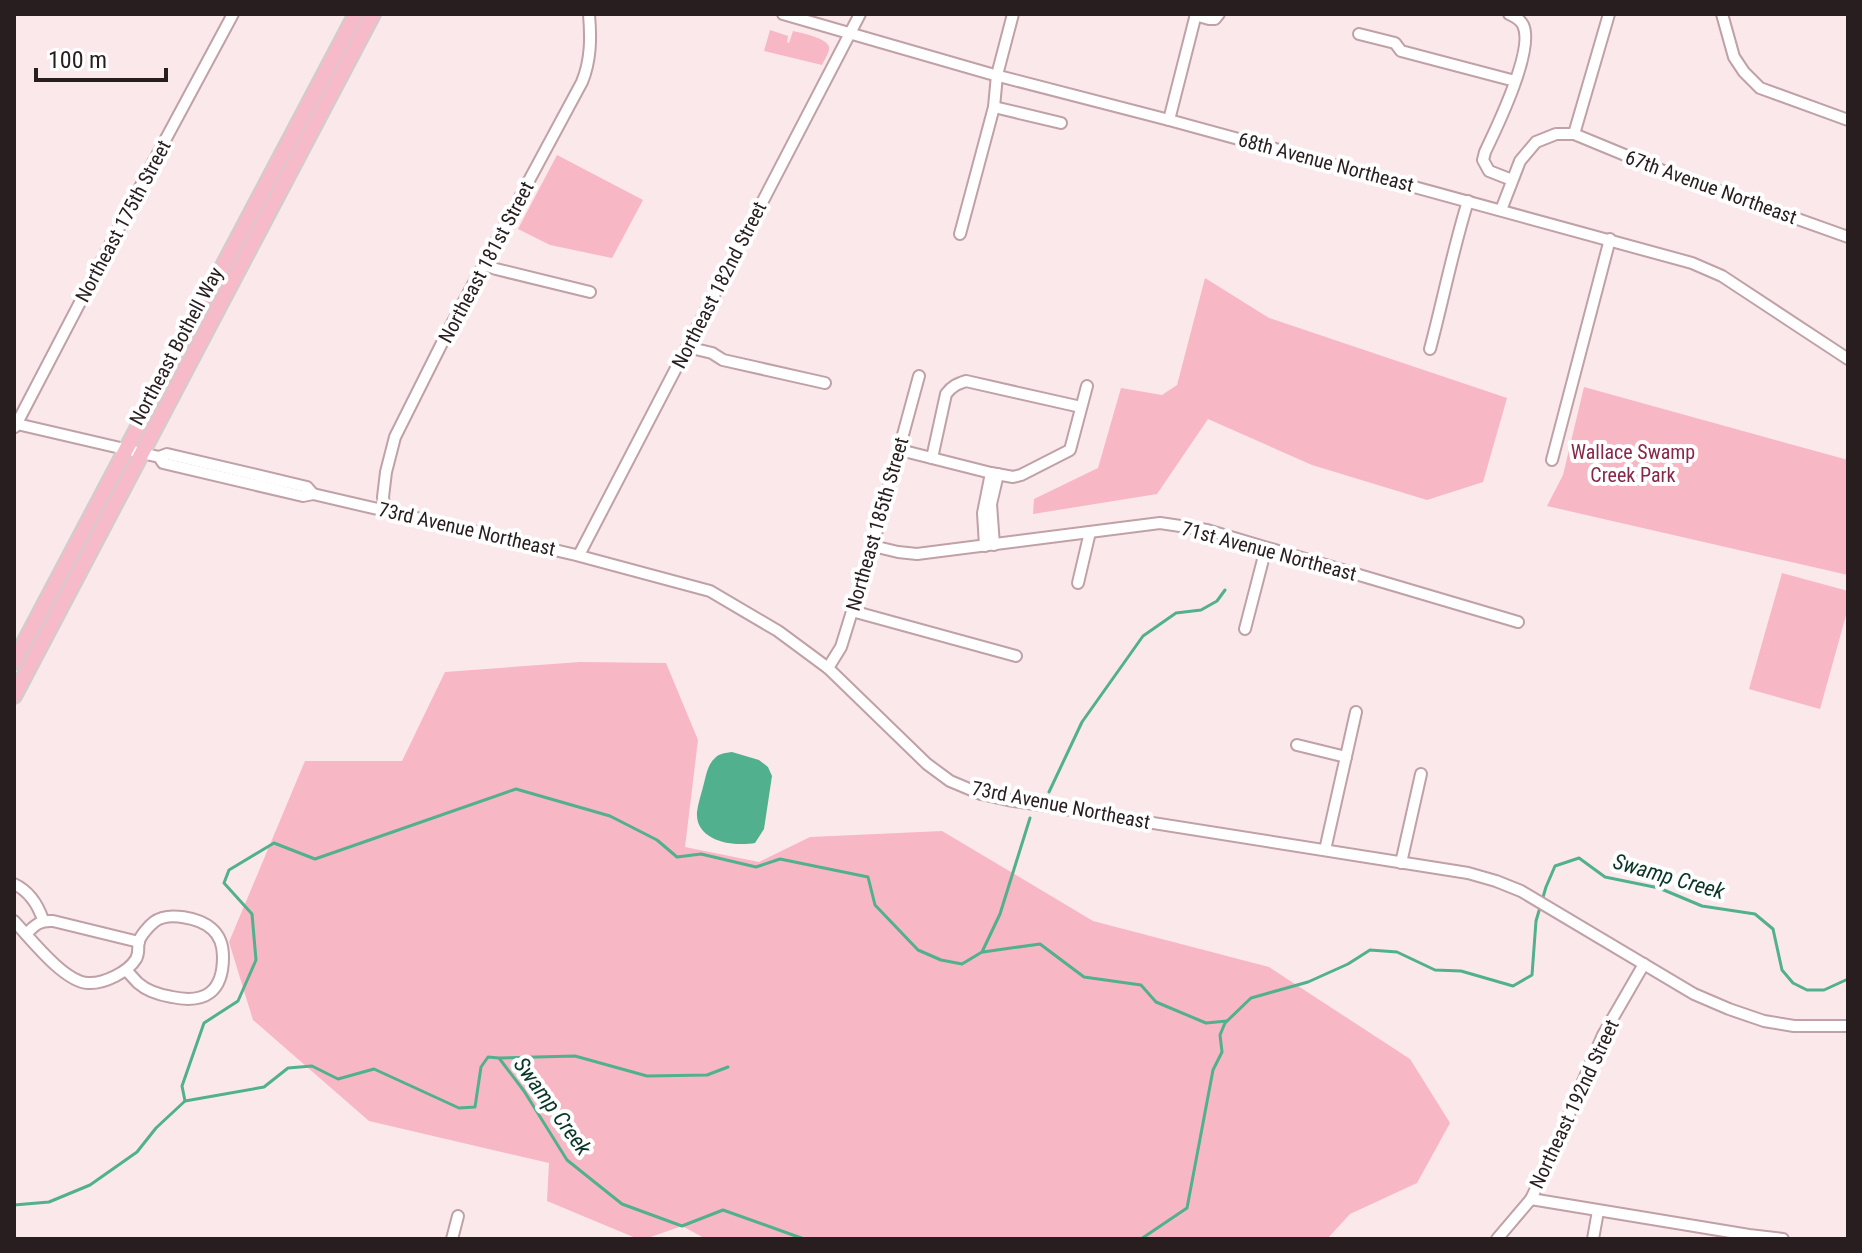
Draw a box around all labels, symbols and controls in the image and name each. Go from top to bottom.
scale bar [36,32,166,82]
text: 100 m [48,46,107,74]
street label: 68th Avenue Northeast [1236,127,1416,197]
street label: Northeast 175th Street [70,136,176,306]
street label: 67th Avenue Northeast [1622,145,1800,229]
street label: Northeast 181st Street [433,177,539,347]
street label: Northeast 182nd Street [667,198,771,372]
street label: Northeast Bothell Way [124,263,228,429]
street label: Northeast 185th Street [841,434,913,614]
park label: Wallace Swamp Creek Park [1571,440,1695,487]
street label: 73rd Avenue Northeast [376,497,558,561]
street label: 71st Avenue Northeast [1179,516,1359,586]
street label: 73rd Avenue Northeast [970,776,1152,834]
water label: Swamp Creek [1610,849,1728,904]
street label: Northeast 192nd Street [1524,1016,1624,1192]
water label: Swamp Creek [509,1053,597,1160]

